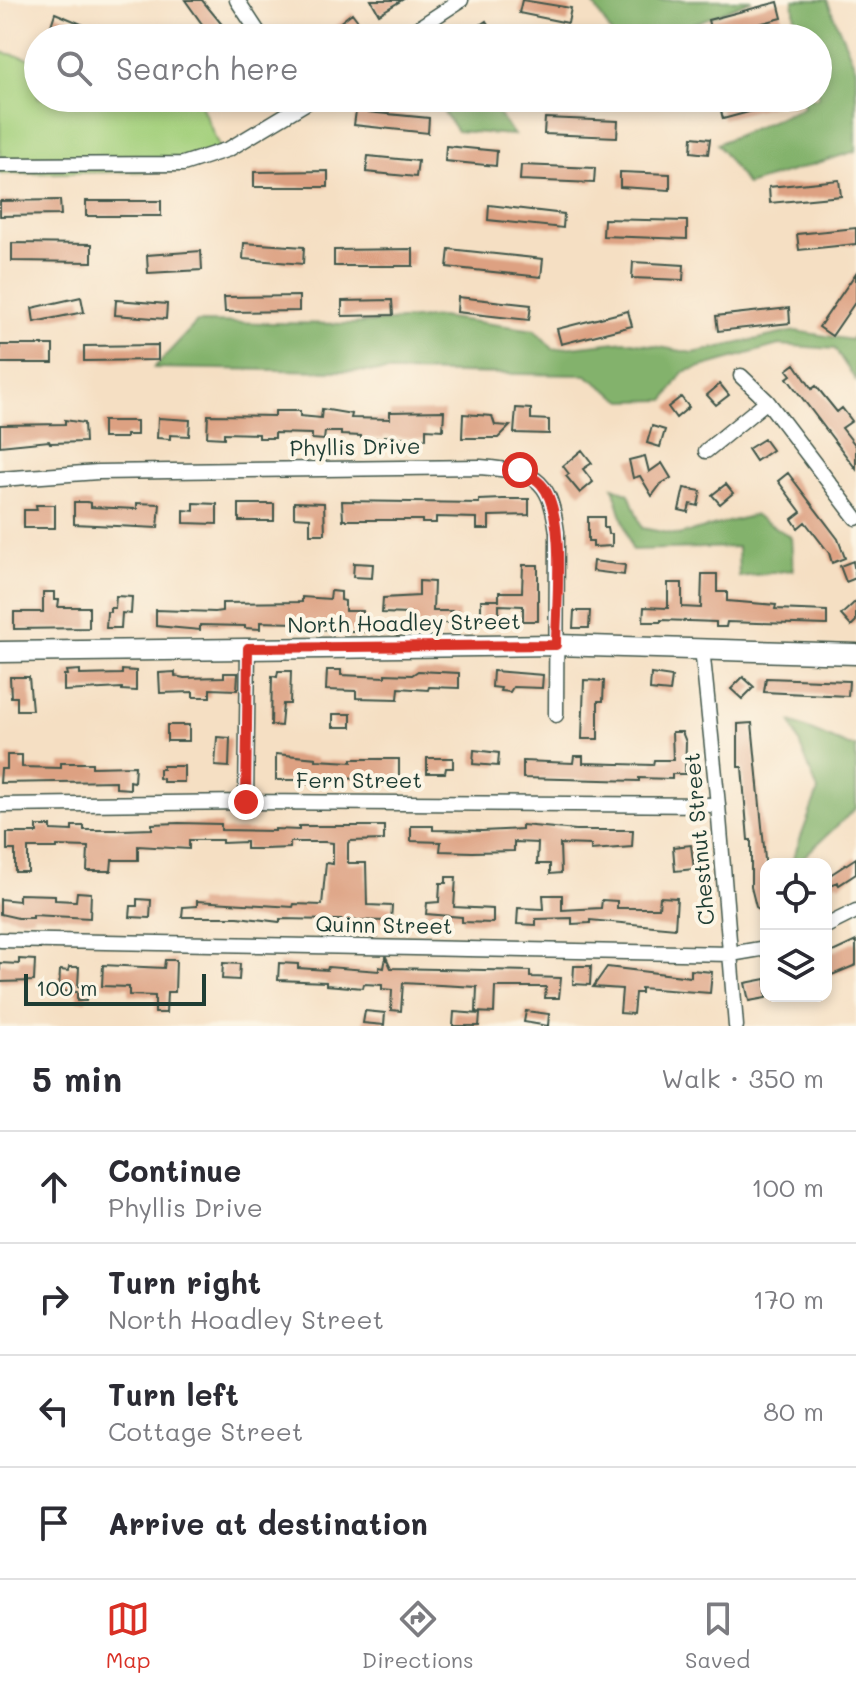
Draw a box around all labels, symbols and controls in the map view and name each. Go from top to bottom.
search box [24,24,832,112]
icon: search [52,46,96,90]
text: Search here [116,48,299,88]
street label: Phyllis Drive [289,431,421,462]
route start [502,452,538,488]
street label: North Hoadley Street [287,606,521,639]
street label: Chestnut Street [677,752,720,927]
street label: Fern Street [296,765,422,794]
route end [228,784,264,820]
map controls [760,858,832,1002]
button: locate [760,858,832,930]
street label: Quinn Street [315,909,453,940]
button: layers [760,930,832,1002]
scale bar [24,970,206,1006]
text: 100 m [36,973,98,1002]
text: 5 min [32,1056,122,1101]
text: Walk · 350 m [661,1061,824,1095]
text: Continue [108,1150,241,1190]
icon: ahead [32,1165,76,1209]
text: 100 m [751,1170,824,1204]
text: Phyllis Drive [108,1190,263,1224]
text: Turn right [108,1262,261,1302]
icon: right [32,1277,76,1321]
text: 170 m [753,1282,824,1316]
text: North Hoadley Street [108,1302,384,1336]
text: Turn left [108,1374,239,1414]
icon: left [32,1389,76,1433]
text: 80 m [763,1394,824,1428]
text: Cottage Street [108,1414,303,1448]
icon: arrive [32,1501,76,1545]
text: Arrive at destination [108,1503,428,1543]
tab: Map [106,1597,151,1674]
tab: Directions [362,1597,474,1674]
tab: Saved [685,1597,750,1674]

